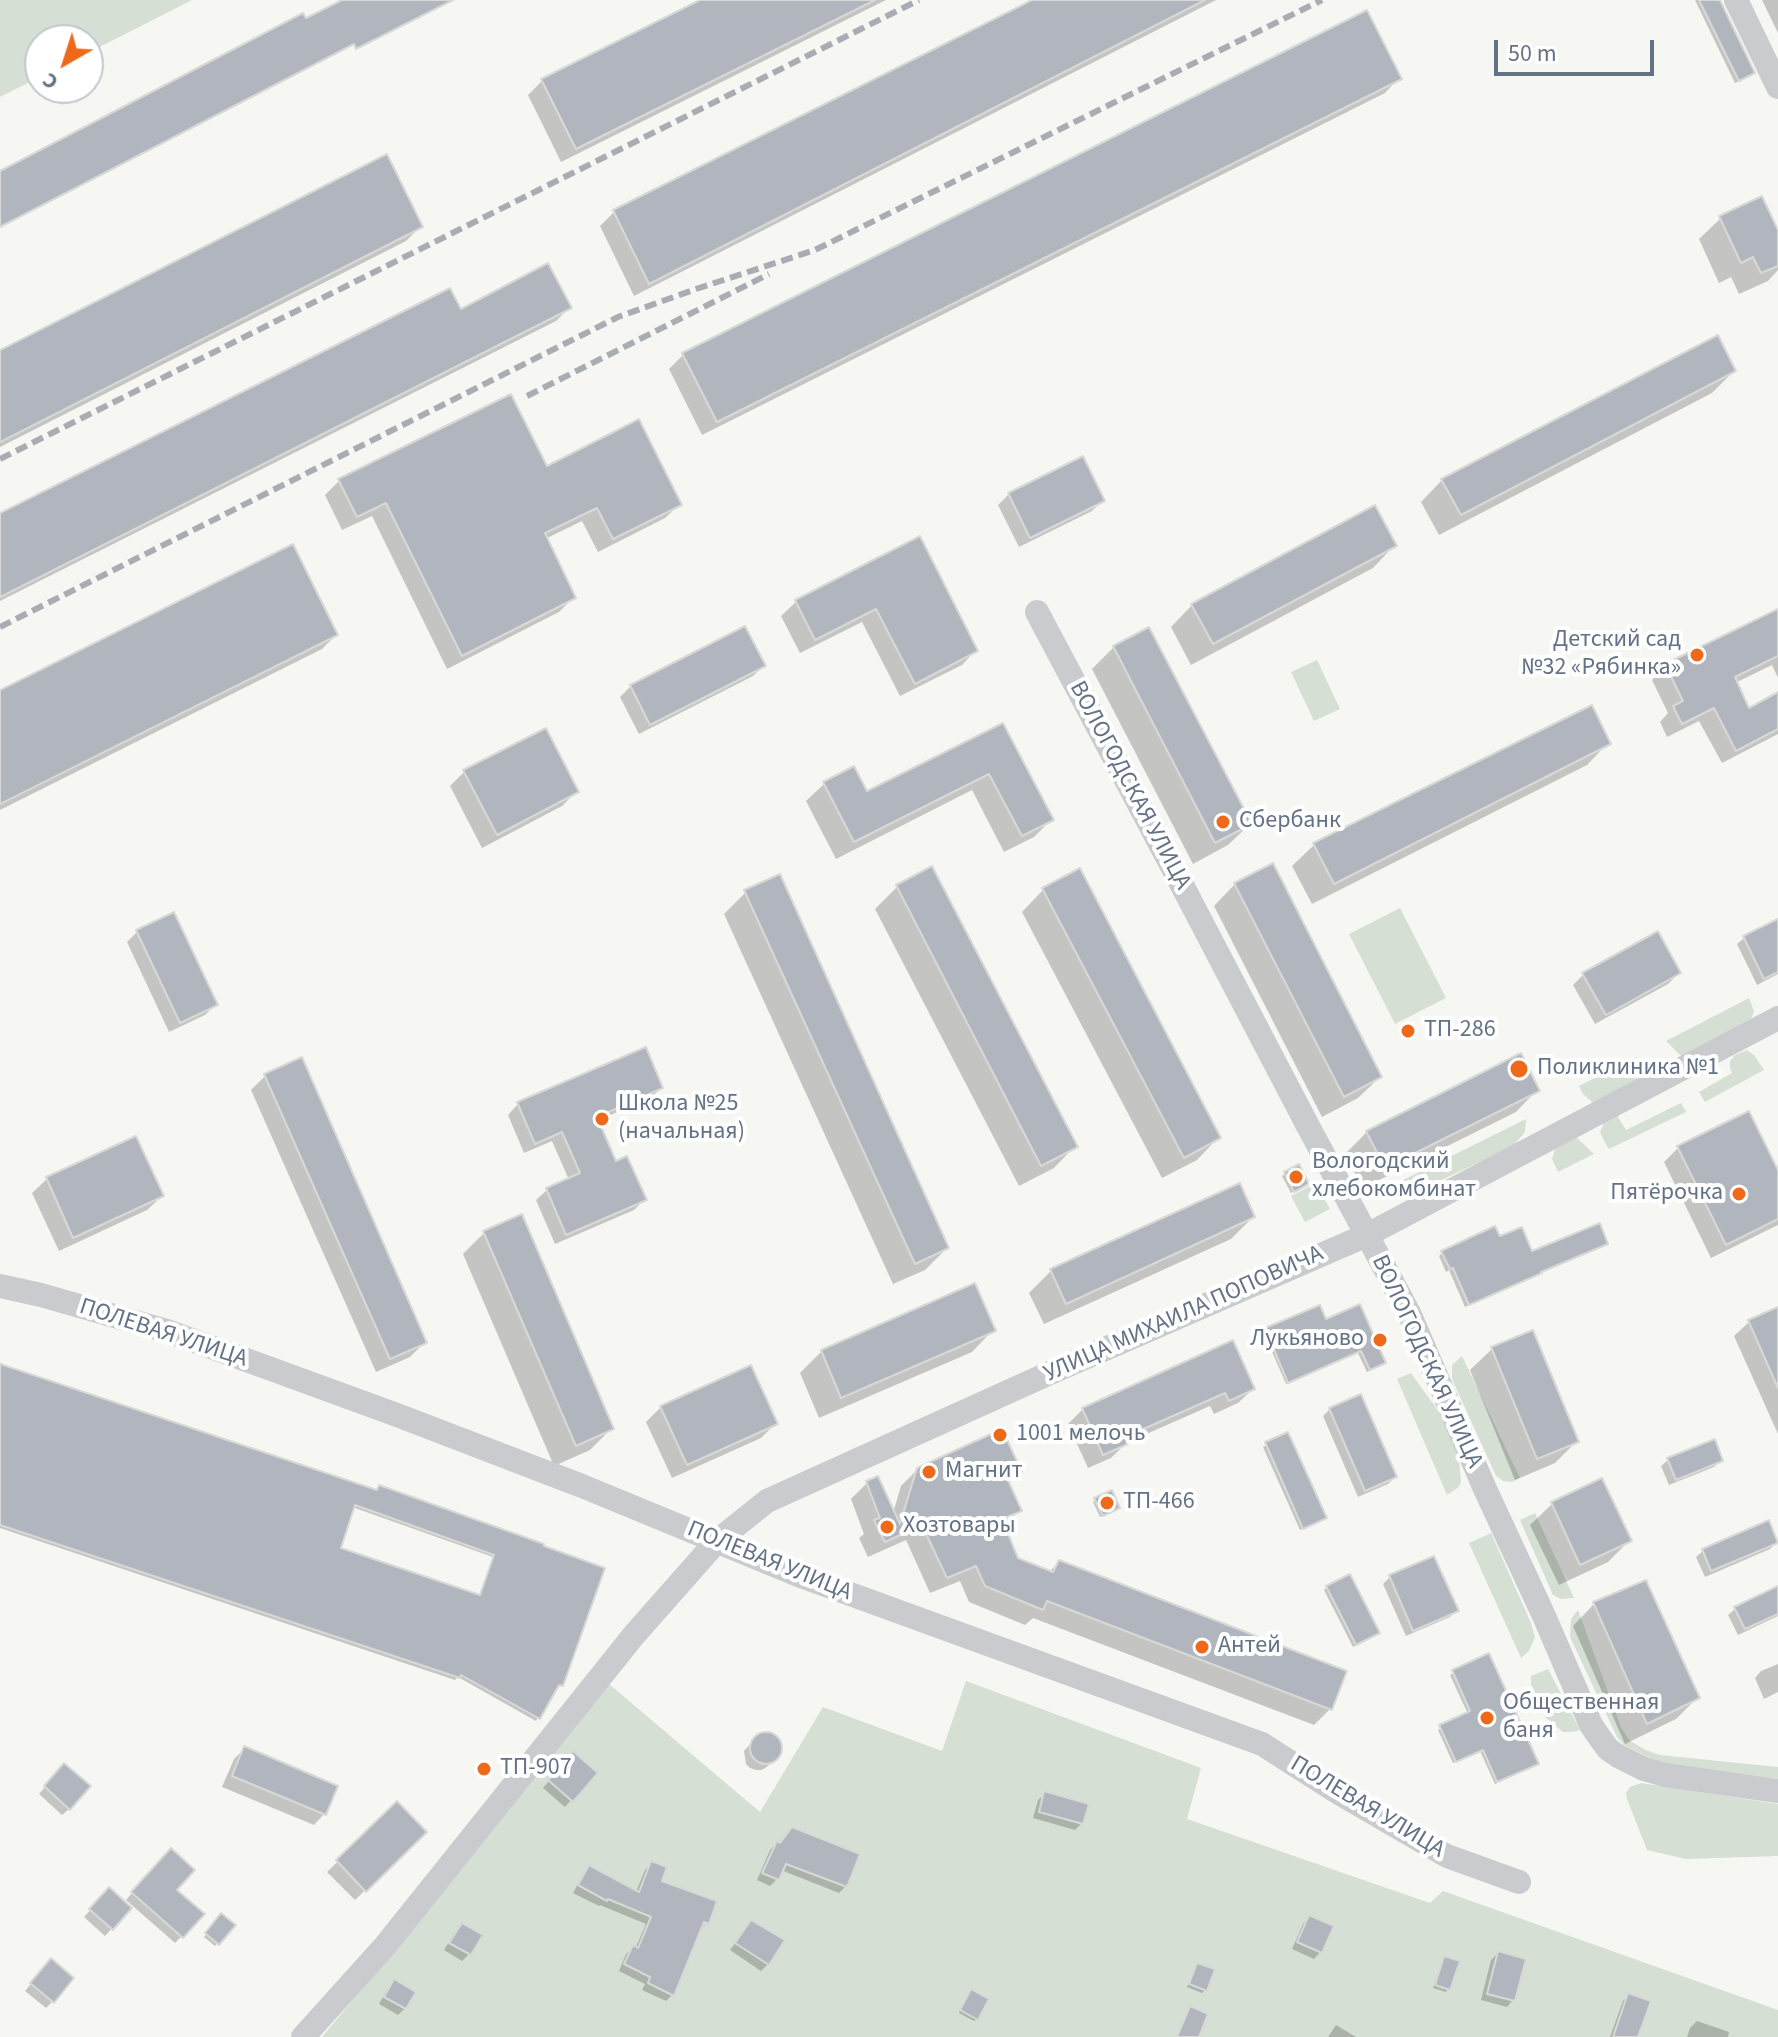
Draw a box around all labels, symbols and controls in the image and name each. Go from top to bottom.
north arrow [24,24,104,104]
scale bar [1498,24,1658,74]
text: 50 m [1508,36,1557,71]
text: С [35,65,65,98]
place label: Детский сад №32 «Рябинка» [1521,627,1681,683]
marker: Детский сад №32 «Рябинка» [1688,646,1706,664]
street label: ВОЛОГОДСКАЯ УЛИЦА [1062,677,1196,895]
place label: Сбербанк [1239,808,1341,836]
marker: Сбербанк [1214,813,1232,831]
place label: ТП-286 [1424,1017,1496,1045]
marker: ТП-286 [1399,1022,1417,1040]
place label: Поликлиника №1 [1537,1055,1719,1083]
marker: Поликлиника №1 [1508,1058,1530,1080]
place label: Школа №25 (начальная) [618,1091,745,1147]
marker: Школа №25 (начальная) [593,1110,611,1128]
place label: Вологодский хлебокомбинат [1312,1149,1476,1205]
marker: Вологодский хлебокомбинат [1287,1168,1305,1186]
place label: Пятёрочка [1610,1180,1723,1208]
marker: Пятёрочка [1730,1185,1748,1203]
street label: УЛИЦА МИХАИЛА ПОПОВИЧА [1040,1240,1328,1390]
street label: ВОЛОГОДСКАЯ УЛИЦА [1364,1251,1488,1473]
street label: ПОЛЕВАЯ УЛИЦА [75,1293,251,1375]
place label: Лукьяново [1250,1326,1364,1354]
marker: Лукьяново [1371,1331,1389,1349]
place label: 1001 мелочь [1016,1421,1145,1449]
marker: 1001 мелочь [991,1426,1009,1444]
place label: Магнит [945,1458,1022,1486]
marker: Магнит [920,1463,938,1481]
place label: ТП-466 [1123,1489,1195,1517]
marker: ТП-466 [1098,1494,1116,1512]
place label: Хозтовары [903,1513,1016,1541]
street label: ПОЛЕВАЯ УЛИЦА [683,1516,855,1608]
marker: Хозтовары [878,1518,896,1536]
place label: Антей [1218,1633,1281,1661]
marker: Антей [1193,1638,1211,1656]
place label: Общественная баня [1503,1690,1659,1746]
marker: Общественная баня [1478,1709,1496,1727]
street label: ПОЛЕВАЯ УЛИЦА [1285,1751,1449,1865]
place label: ТП-907 [500,1755,572,1783]
marker: ТП-907 [475,1760,493,1778]

